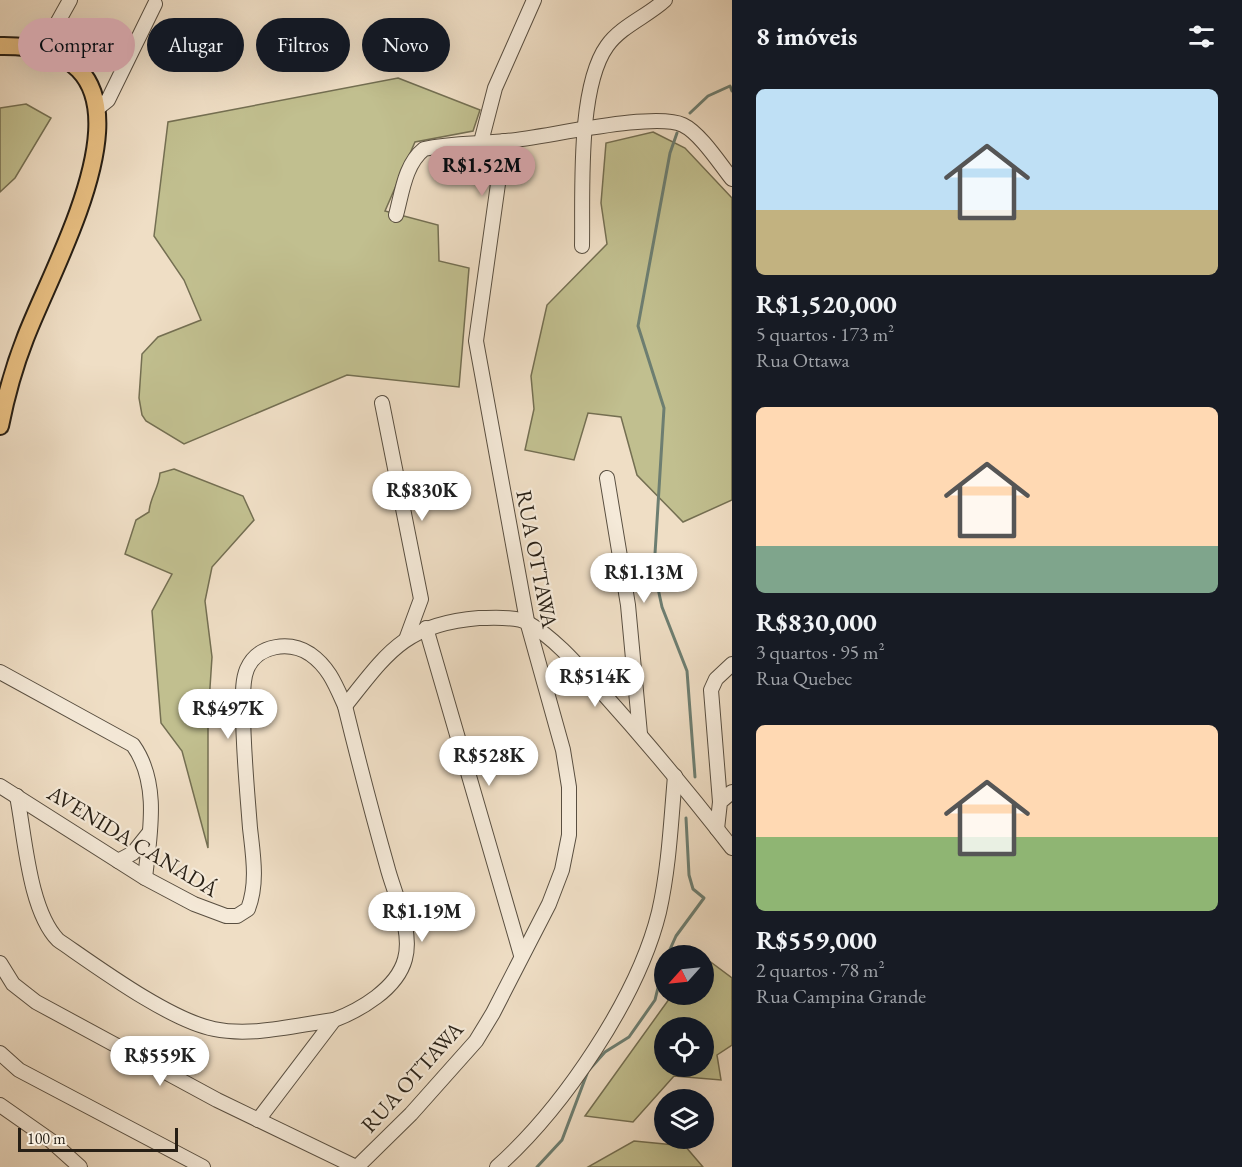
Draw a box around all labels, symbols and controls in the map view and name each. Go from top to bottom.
chip: Comprar [18,18,135,72]
chip: Alugar [147,18,244,72]
chip: Filtros [256,18,350,72]
chip: Novo [362,18,450,72]
text: 8 imóveis [756,19,857,53]
icon: filters [1185,20,1218,53]
icon: home [933,128,1041,236]
pin: R$1.52M [427,146,537,197]
text: R$1.52M [442,152,522,178]
text: R$1,520,000 [756,287,897,321]
text: 5 quartos · 173 m² [756,321,894,347]
text: Rua Ottawa [756,347,850,373]
icon: home [933,446,1041,554]
pin: R$830K [373,471,471,522]
text: R$830K [386,477,458,503]
street label: RUA OTTAWA [509,487,565,631]
pin: R$1.13M [589,553,699,604]
text: R$1.13M [604,559,684,585]
text: R$830,000 [756,605,877,639]
text: 3 quartos · 95 m² [756,639,885,665]
pin: R$514K [546,657,644,708]
text: R$514K [559,663,631,689]
text: Rua Quebec [756,665,852,691]
pin: R$497K [179,689,277,740]
text: R$497K [192,695,264,721]
pin: R$528K [440,736,538,787]
text: R$528K [453,742,525,768]
icon: home [933,764,1041,872]
street label: AVENIDA CANADÁ [41,778,224,904]
pin: R$1.19M [367,892,477,943]
text: R$1.19M [382,898,462,924]
text: R$559,000 [756,923,877,957]
north arrow [654,945,714,1005]
map controls [654,945,714,1149]
text: 2 quartos · 78 m² [756,957,885,983]
text: Rua Campina Grande [756,983,926,1009]
street label: RUA OTTAWA [354,1015,470,1139]
button: locate [654,1017,714,1077]
pin: R$559K [111,1036,209,1087]
text: R$559K [124,1042,196,1068]
button: layers [654,1089,714,1149]
scale bar [18,1125,178,1152]
text: 100 m [27,1128,66,1149]

